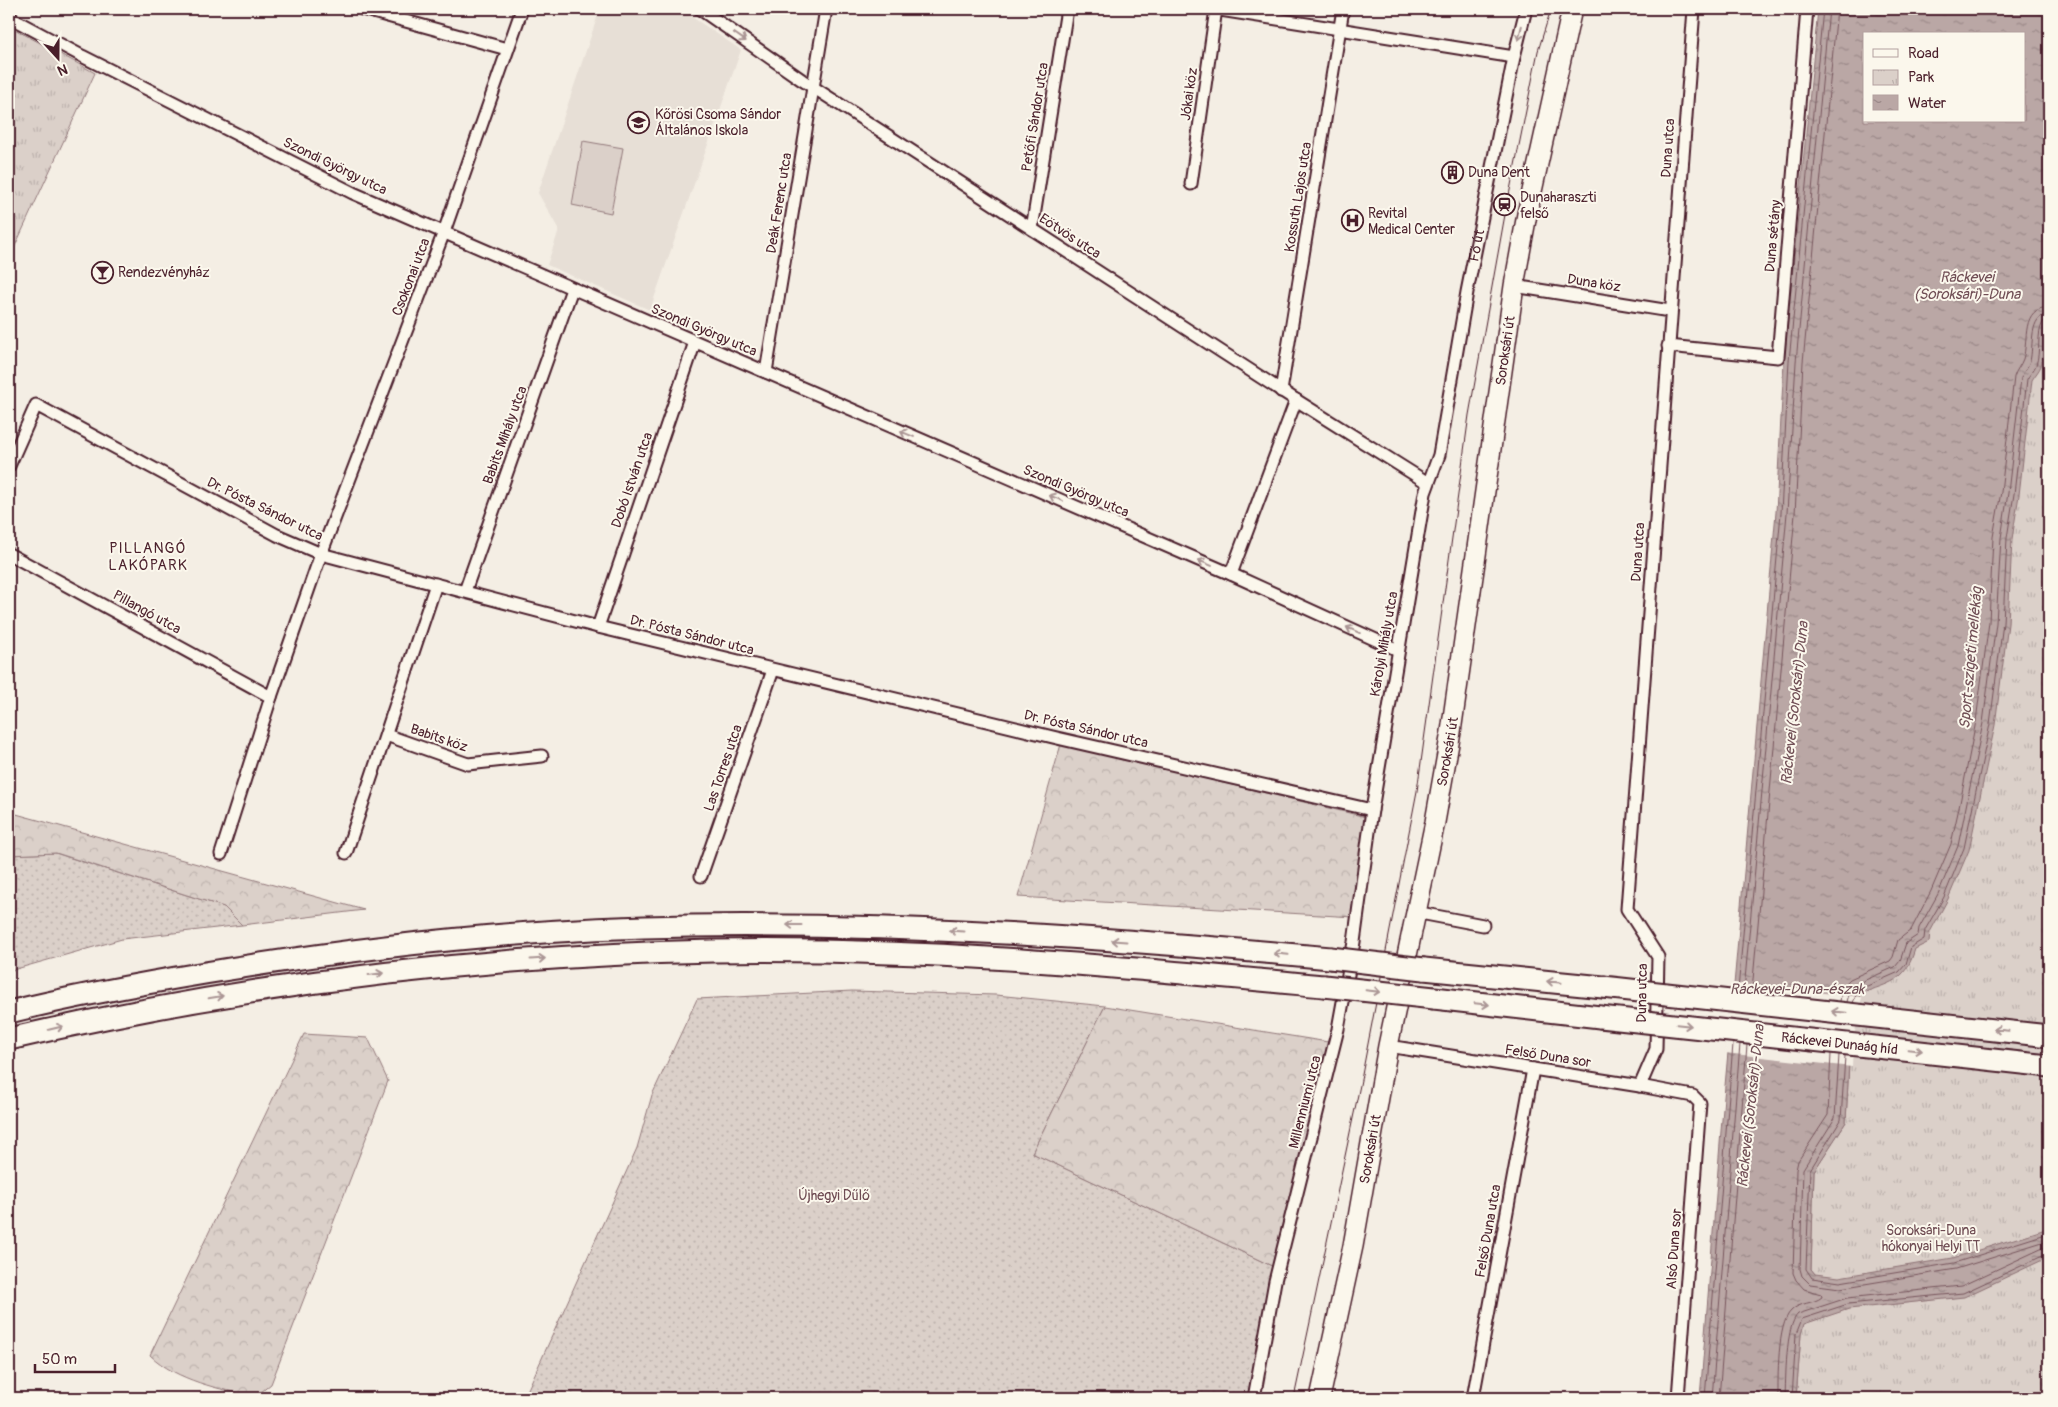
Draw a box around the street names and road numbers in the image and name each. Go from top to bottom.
street label: Petőfi Sándor utca [1018,61,1052,173]
street label: Jókai köz [1177,67,1201,121]
street label: Duna utca [1657,118,1679,178]
street label: Szondi György utca [280,133,390,199]
street label: Kossuth Lajos utca [1281,141,1315,253]
street label: Deák Ferenc utca [763,151,795,255]
street label: Duna sétány [1761,199,1785,273]
street label: Eötvös utca [1036,210,1104,262]
street label: Fő út [1465,228,1488,263]
street label: Csokonai utca [388,236,434,318]
street label: Duna köz [1566,270,1622,296]
street label: Szondi György utca [648,300,760,360]
street label: Soroksári út [1492,314,1518,387]
street label: Babits Mihály utca [479,384,531,486]
street label: Dobó István utca [608,430,656,530]
street label: Szondi György utca [1020,461,1132,521]
street label: Dr. Pósta Sándor utca [204,474,326,544]
street label: Duna utca [1627,522,1649,582]
street label: Pillangó utca [110,586,184,638]
street label: Károlyi Mihály utca [1366,590,1402,698]
street label: Dr. Pósta Sándor utca [628,611,756,659]
street label: Dr. Pósta Sándor utca [1022,706,1150,752]
street label: Soroksári út [1433,715,1462,788]
street label: Babits köz [408,720,470,756]
street label: Las Torres utca [700,722,746,814]
street label: Duna utca [1633,963,1651,1023]
street label: Ráckevei Dunaág híd [1780,1028,1899,1058]
street label: Felső Duna sor [1504,1041,1592,1071]
street label: Millenniumi utca [1285,1054,1325,1150]
street label: Soroksári út [1356,1113,1384,1185]
street label: Felső Duna utca [1471,1183,1505,1279]
street label: Alsó Duna sor [1663,1208,1685,1290]

